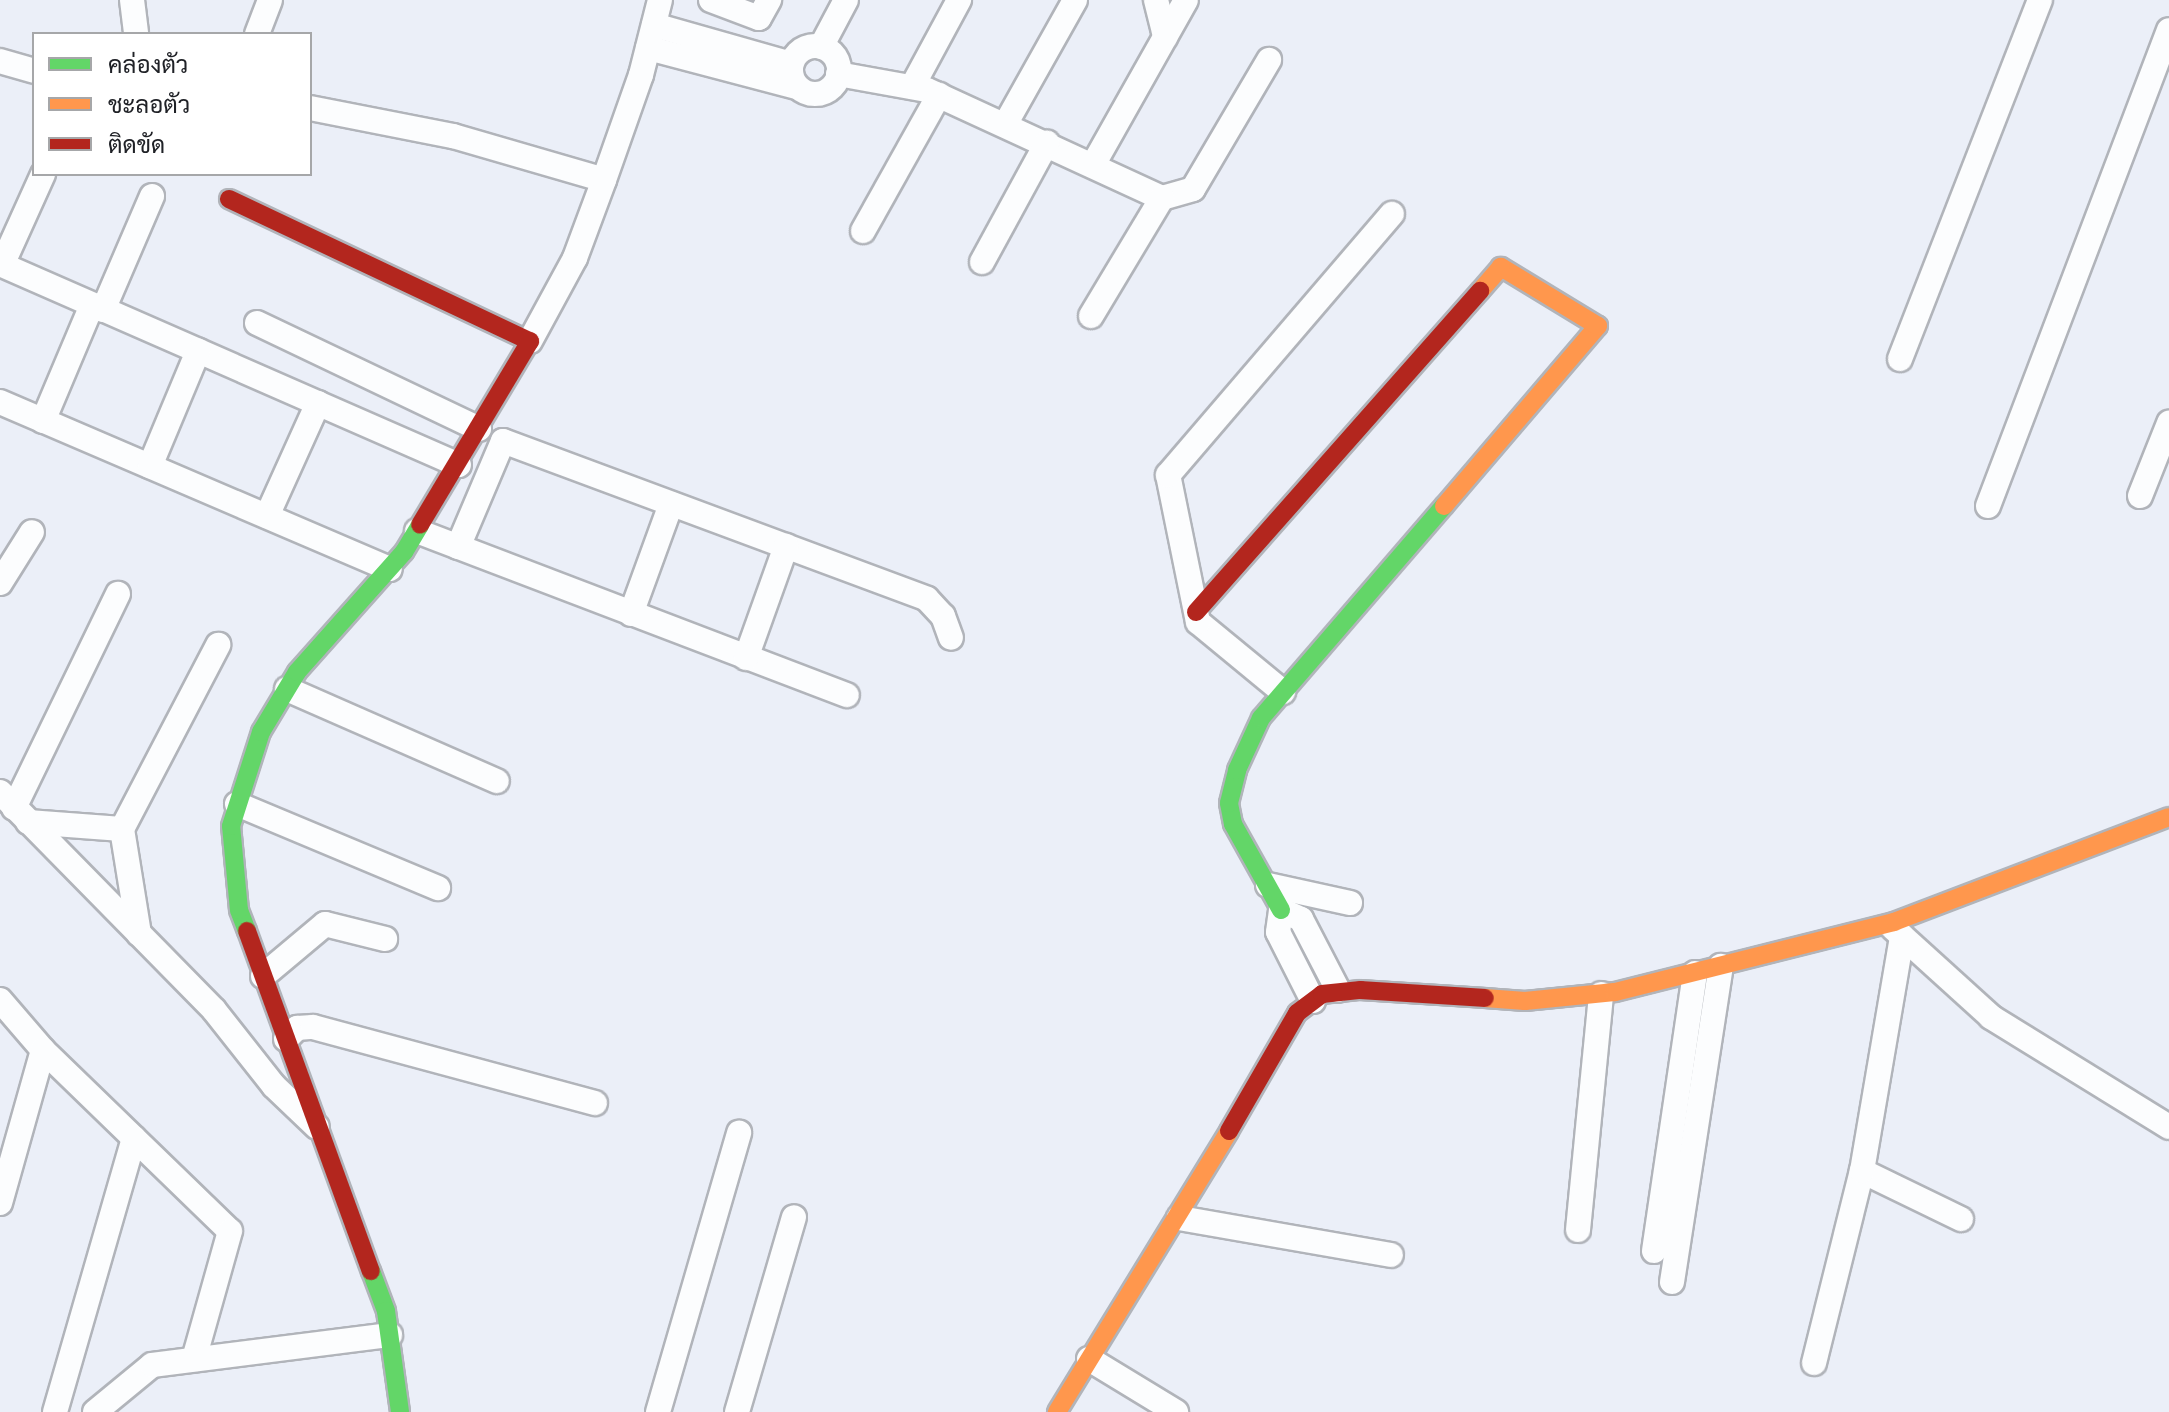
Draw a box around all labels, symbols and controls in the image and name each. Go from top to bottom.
legend [32,32,312,176]
text: คล่องตัว [108,48,188,81]
text: ชะลอตัว [108,88,190,121]
text: ติดขัด [108,128,165,161]

